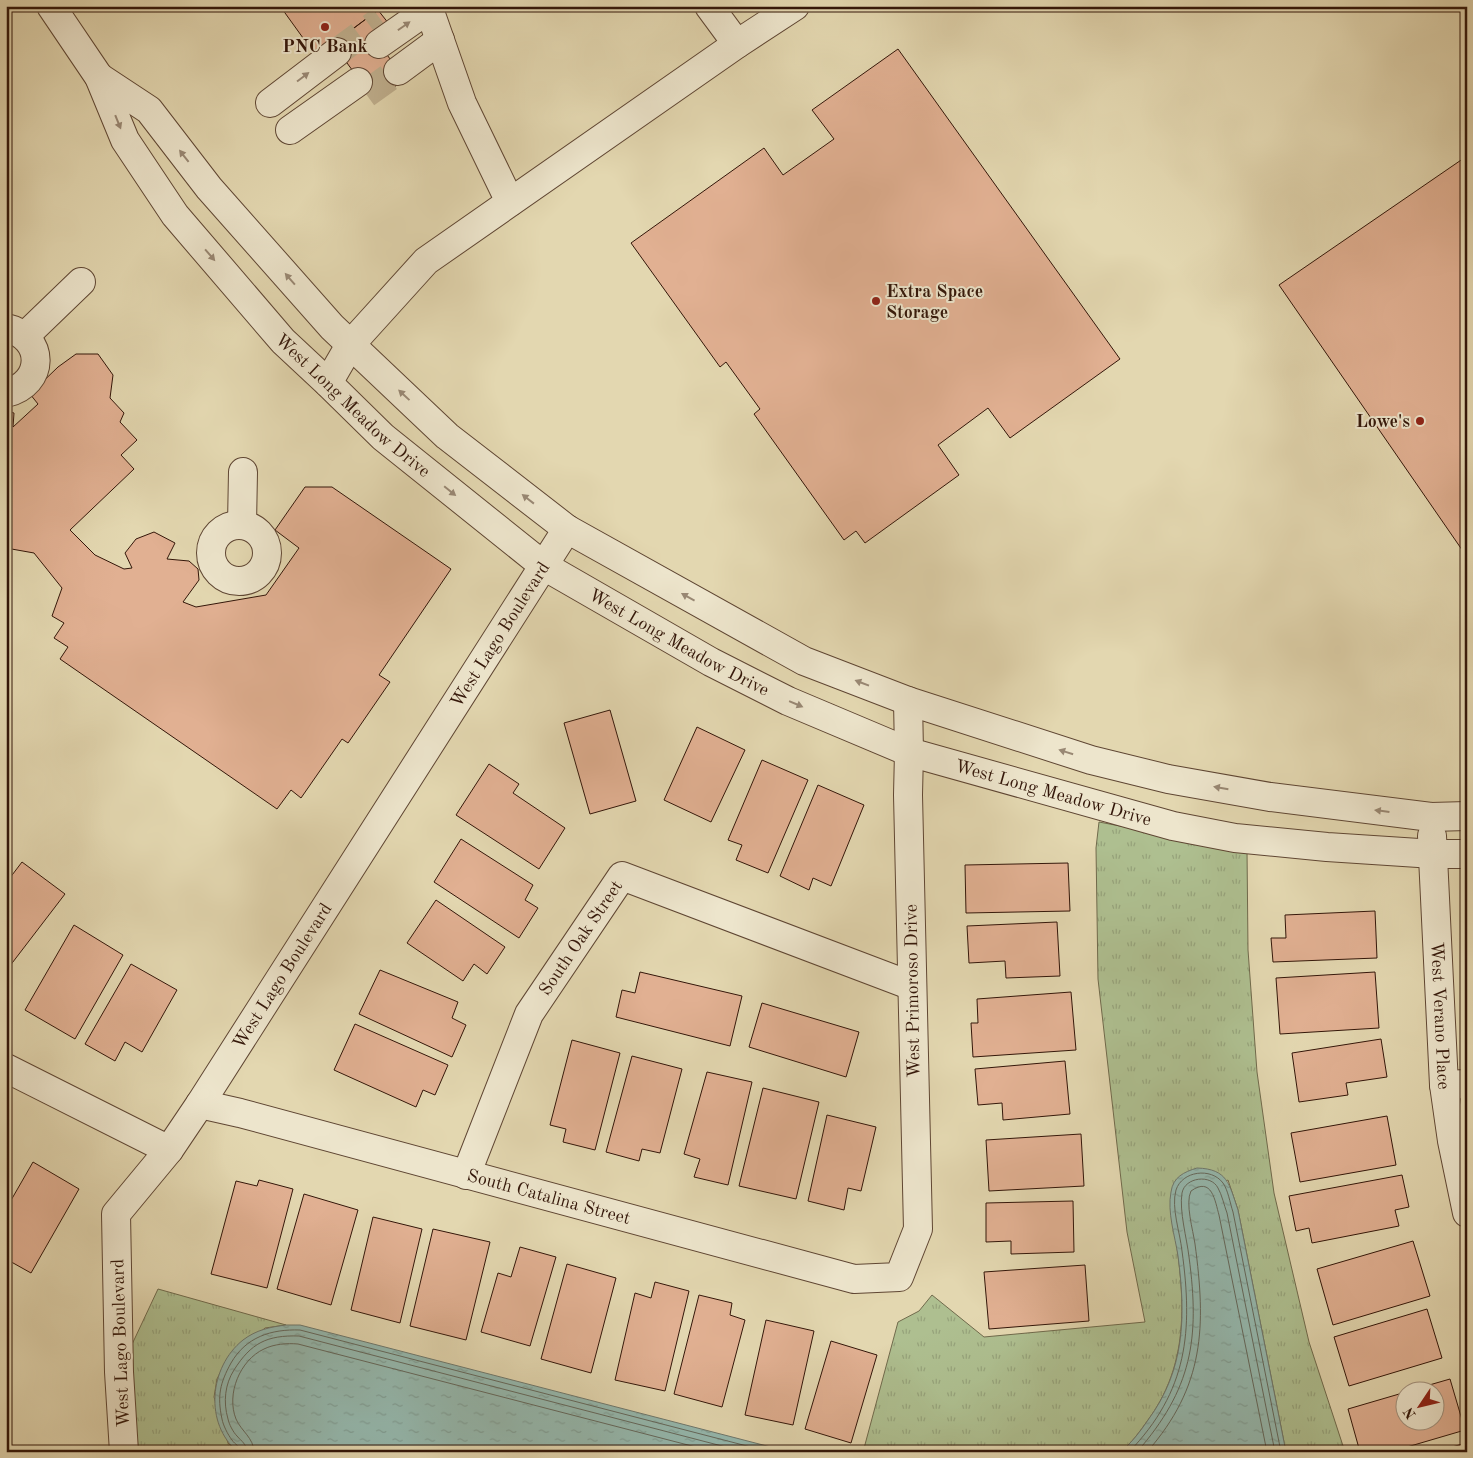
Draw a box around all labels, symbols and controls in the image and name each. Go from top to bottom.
marker: PNC Bank [319,21,331,33]
one-way arrow [397,21,410,32]
place label: PNC Bank [282,38,368,56]
one-way arrow [296,72,309,83]
one-way arrow [114,115,122,130]
one-way arrow [179,150,190,163]
one-way arrow [204,249,216,261]
one-way arrow [284,274,296,286]
place label: Extra Space Storage [886,283,983,322]
marker: Extra Space Storage [870,295,882,307]
street label: West Long Meadow Drive [271,331,433,481]
one-way arrow [398,389,410,401]
place label: Lowe's [1356,413,1410,431]
marker: Lowe's [1414,415,1426,427]
one-way arrow [443,486,456,497]
one-way arrow [522,494,535,505]
street label: West Lago Boulevard [448,559,554,711]
street label: West Long Meadow Drive [585,586,772,700]
one-way arrow [681,593,696,601]
one-way arrow [854,679,869,687]
one-way arrow [789,701,803,709]
one-way arrow [1059,748,1074,756]
street label: West Long Meadow Drive [953,757,1153,829]
one-way arrow [1213,784,1229,792]
one-way arrow [1374,807,1390,815]
street label: South Oak Street [536,877,626,999]
street label: West Lago Boulevard [230,900,336,1052]
street label: West Primoroso Drive [902,904,924,1078]
street label: West Verano Place [1427,942,1453,1091]
street label: South Catalina Street [465,1167,632,1228]
street label: West Lago Boulevard [109,1259,133,1427]
north arrow [1396,1380,1446,1430]
text: N [1401,1404,1419,1421]

